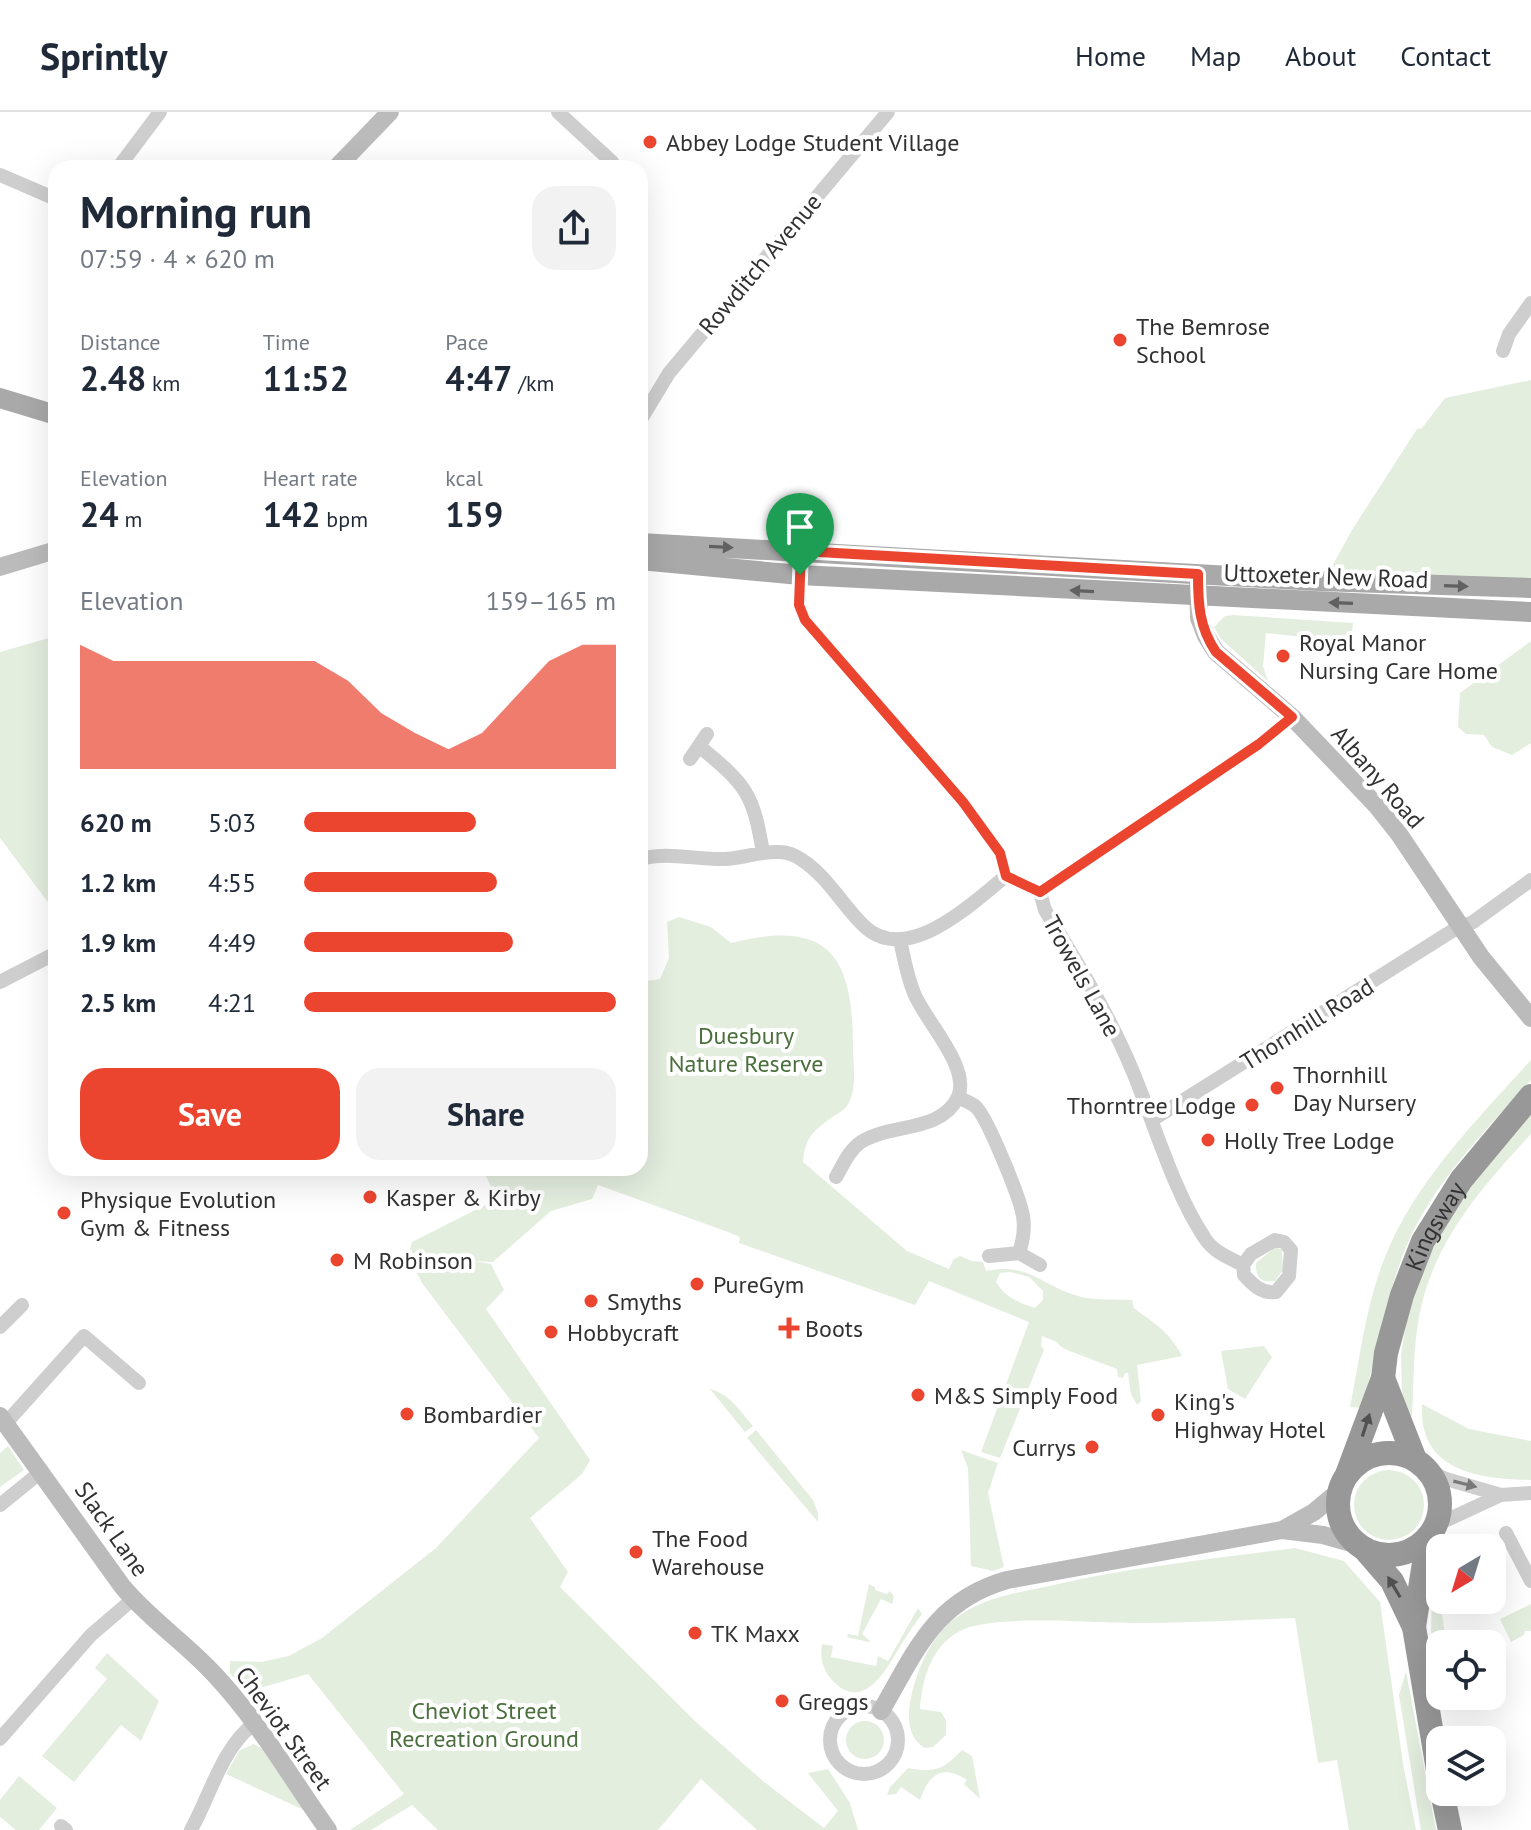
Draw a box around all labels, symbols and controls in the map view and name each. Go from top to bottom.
text: Sprintly [40,31,168,80]
text: Home [1075,37,1146,74]
text: Map [1190,37,1241,74]
text: About [1285,37,1356,74]
text: Contact [1400,37,1491,74]
place label: Abbey Lodge Student Village [666,127,960,158]
marker: Abbey Lodge Student Village [641,133,659,151]
text: Morning run [80,183,312,240]
button: share [532,186,616,270]
street label: Rowditch Avenue [692,187,828,341]
text: 07:59 · 4 × 620 m [80,242,275,275]
place label: The Bemrose School [1136,311,1270,370]
text: Distance [80,328,161,356]
text: Time [263,328,310,356]
text: Pace [445,328,488,356]
marker: The Bemrose School [1111,331,1129,349]
text: 2.48 [80,356,146,400]
text: 11:52 [263,356,349,400]
text: 4:47 [445,356,512,400]
text: km [146,369,180,397]
text: /km [512,369,554,397]
text: Elevation [80,464,168,492]
text: Heart rate [263,464,358,492]
text: kcal [445,464,483,492]
text: 24 [80,492,119,536]
text: 142 [263,492,321,536]
text: 159 [445,492,503,536]
pin [766,493,834,575]
text: m [119,505,142,533]
text: bpm [321,505,368,533]
icon: arrive [778,505,822,549]
one-way arrow [709,541,734,554]
street label: Uttoxeter New Road [1223,557,1429,595]
one-way arrow [1444,579,1469,592]
text: Elevation [80,584,184,617]
text: 159–165 m [486,584,616,617]
one-way arrow [1068,584,1094,597]
one-way arrow [1328,597,1353,610]
place label: Royal Manor Nursing Care Home [1299,627,1498,686]
marker: Royal Manor Nursing Care Home [1274,647,1292,665]
street label: Albany Road [1325,719,1431,835]
text: 620 m [80,806,152,839]
text: 5:03 [208,806,256,839]
text: 1.2 km [80,866,156,899]
text: 4:55 [208,866,256,899]
street label: Trowels Lane [1036,910,1128,1042]
text: 1.9 km [80,926,156,959]
text: 4:49 [208,926,256,959]
street label: Thornhill Road [1235,971,1379,1077]
text: 2.5 km [80,986,156,1019]
text: 4:21 [208,986,256,1019]
park label: Duesbury Nature Reserve [668,1020,824,1079]
place label: Thornhill Day Nursery [1293,1059,1416,1118]
button: Save [80,1068,340,1160]
button: Share [356,1068,616,1160]
marker: Thornhill Day Nursery [1268,1079,1286,1097]
place label: Thorntree Lodge [1067,1090,1236,1121]
marker: Thorntree Lodge [1243,1096,1261,1114]
place label: Holly Tree Lodge [1224,1125,1394,1156]
marker: Holly Tree Lodge [1199,1131,1217,1149]
street label: Kingsway [1397,1176,1472,1275]
place label: Kasper & Kirby [386,1182,541,1213]
place label: Physique Evolution Gym & Fitness [80,1184,276,1243]
marker: Kasper & Kirby [361,1188,379,1206]
marker: Physique Evolution Gym & Fitness [55,1204,73,1222]
place label: M Robinson [353,1245,473,1276]
marker: M Robinson [328,1251,346,1269]
place label: PureGym [713,1269,804,1300]
marker: PureGym [688,1275,706,1293]
place label: Smyths [607,1286,682,1317]
marker: Smyths [582,1292,600,1310]
place label: Boots [805,1313,863,1344]
place label: Hobbycraft [567,1317,679,1348]
marker: Boots [780,1319,798,1337]
marker: Hobbycraft [542,1323,560,1341]
place label: M&S Simply Food [934,1380,1118,1411]
marker: M&S Simply Food [909,1386,927,1404]
place label: King's Highway Hotel [1174,1386,1325,1445]
place label: Bombardier [423,1399,542,1430]
marker: Bombardier [398,1405,416,1423]
marker: King's Highway Hotel [1149,1406,1167,1424]
one-way arrow [1360,1413,1372,1437]
place label: Currys [1012,1432,1076,1463]
marker: Currys [1083,1438,1101,1456]
street label: Slack Lane [68,1476,156,1582]
one-way arrow [1452,1478,1477,1490]
place label: The Food Warehouse [652,1523,764,1582]
north arrow [1426,1534,1506,1614]
map controls [1426,1534,1506,1806]
marker: The Food Warehouse [627,1543,645,1561]
one-way arrow [1387,1575,1402,1598]
place label: TK Maxx [711,1618,800,1649]
marker: TK Maxx [686,1624,704,1642]
button: locate [1426,1630,1506,1710]
street label: Cheviot Street [229,1660,339,1796]
place label: Greggs [798,1686,869,1717]
marker: Greggs [773,1692,791,1710]
park label: Cheviot Street Recreation Ground [389,1695,579,1754]
button: layers [1426,1726,1506,1806]

